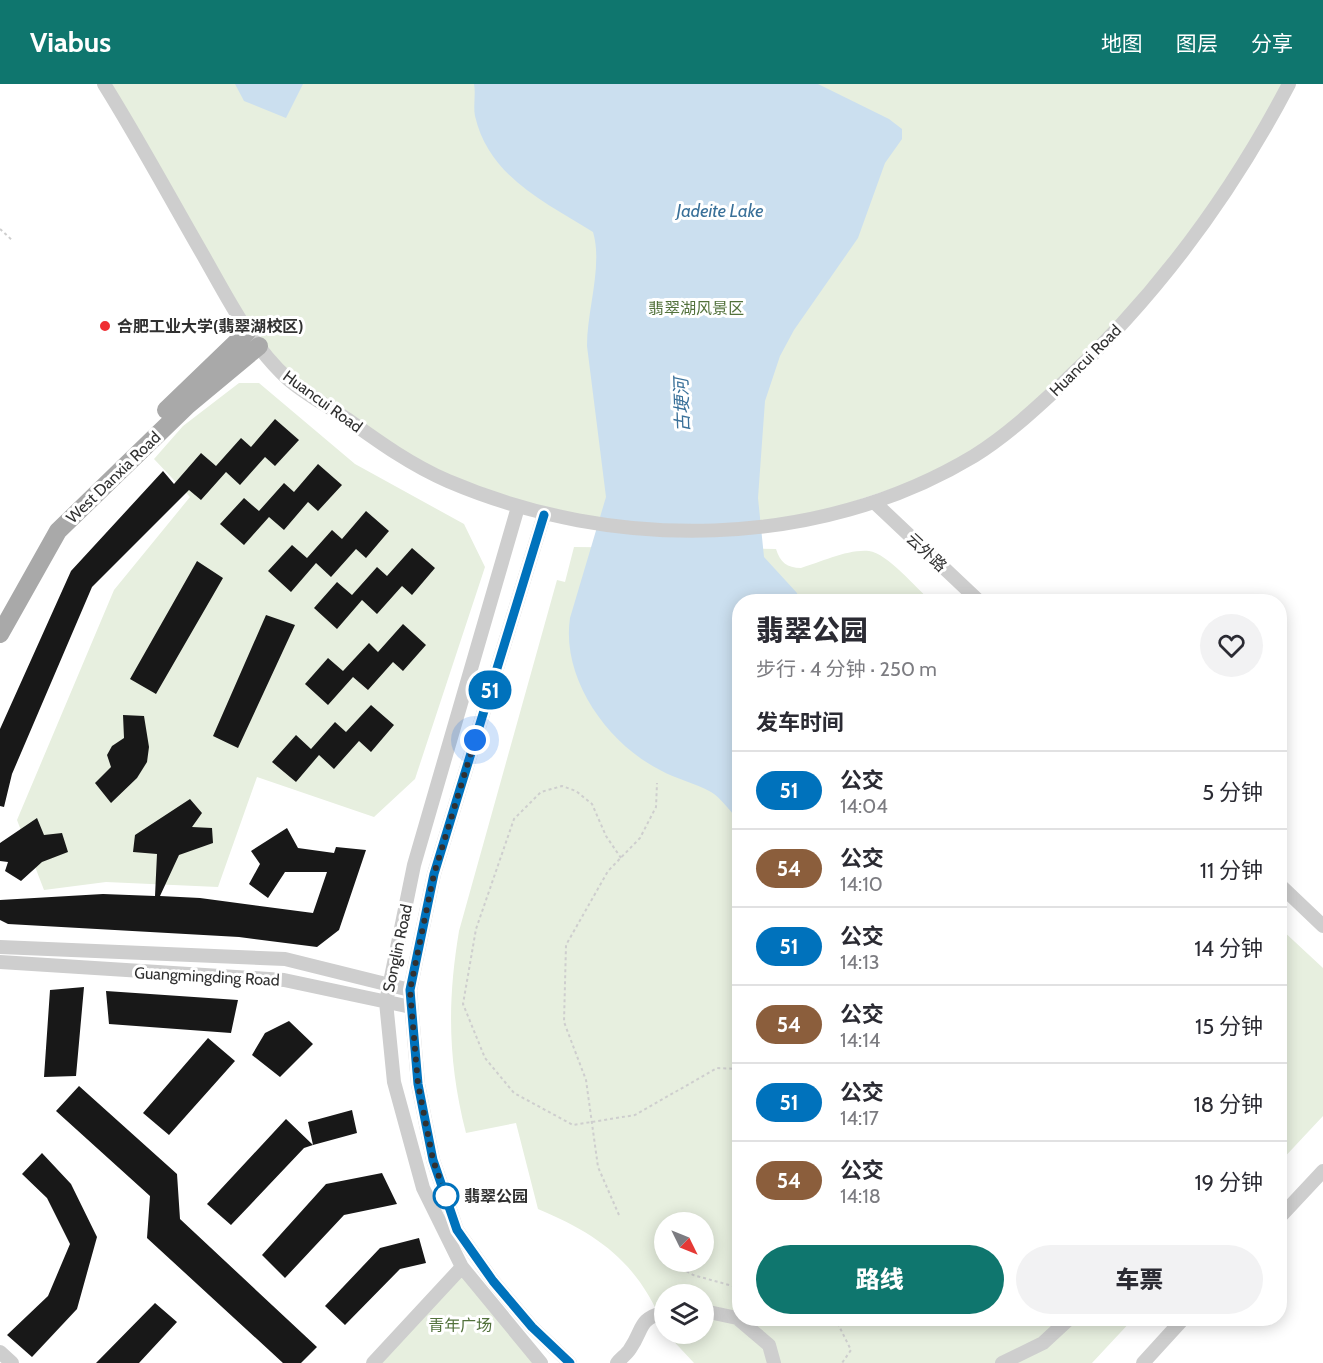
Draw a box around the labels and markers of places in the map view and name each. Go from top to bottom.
place label: 合肥工业大学(翡翠湖校区) [117,317,304,336]
marker: 合肥工业大学(翡翠湖校区) [98,319,112,333]
marker: 翡翠公园 [433,1183,459,1209]
place label: 翡翠公园 [464,1187,528,1206]

